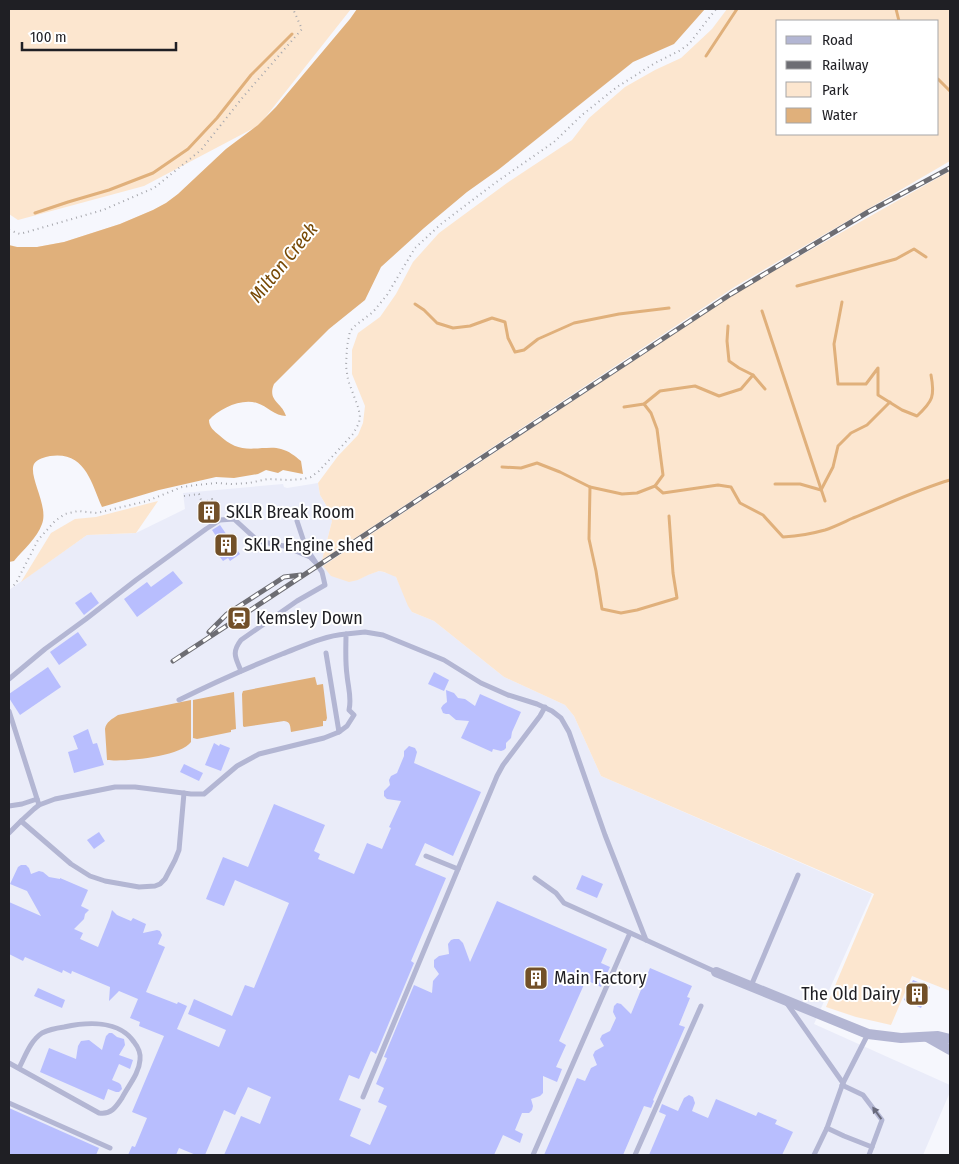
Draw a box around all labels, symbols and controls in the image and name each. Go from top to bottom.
scale bar [22,20,176,52]
legend [776,20,939,135]
text: 100 m [30,28,67,46]
text: Road [822,31,853,49]
text: Railway [822,56,869,74]
text: Park [822,81,849,99]
text: Water [822,106,858,124]
water label: Milton Creek [244,218,323,307]
building icon: SKLR Break Room [196,499,222,525]
place label: SKLR Break Room [226,501,355,523]
building icon: SKLR Engine shed [213,532,239,558]
place label: SKLR Engine shed [244,534,374,556]
station icon: Kemsley Down [226,605,252,631]
place label: Kemsley Down [256,607,363,629]
building icon: Main Factory [523,965,549,991]
place label: Main Factory [554,967,647,989]
building icon: The Old Dairy [904,981,930,1007]
place label: The Old Dairy [801,983,900,1005]
one-way arrow [872,1106,882,1120]

